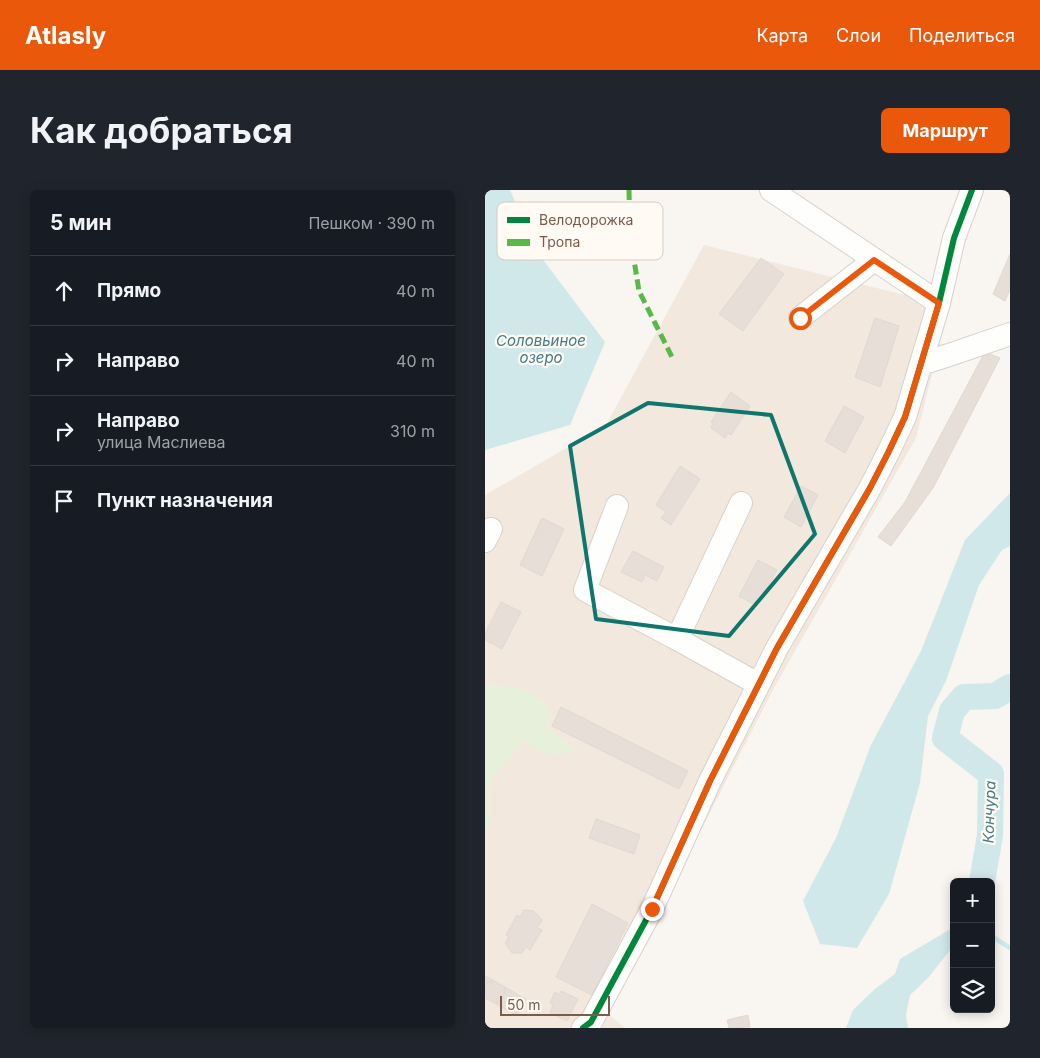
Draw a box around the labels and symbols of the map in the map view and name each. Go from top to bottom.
legend [497,202,663,260]
text: Велодорожка [539,211,633,228]
text: Тропа [539,233,580,250]
route start [789,307,812,330]
water label: Соловьиное озеро [496,331,586,367]
water label: Кончура [978,780,1000,844]
route end [641,898,664,921]
scale bar [500,993,610,1016]

